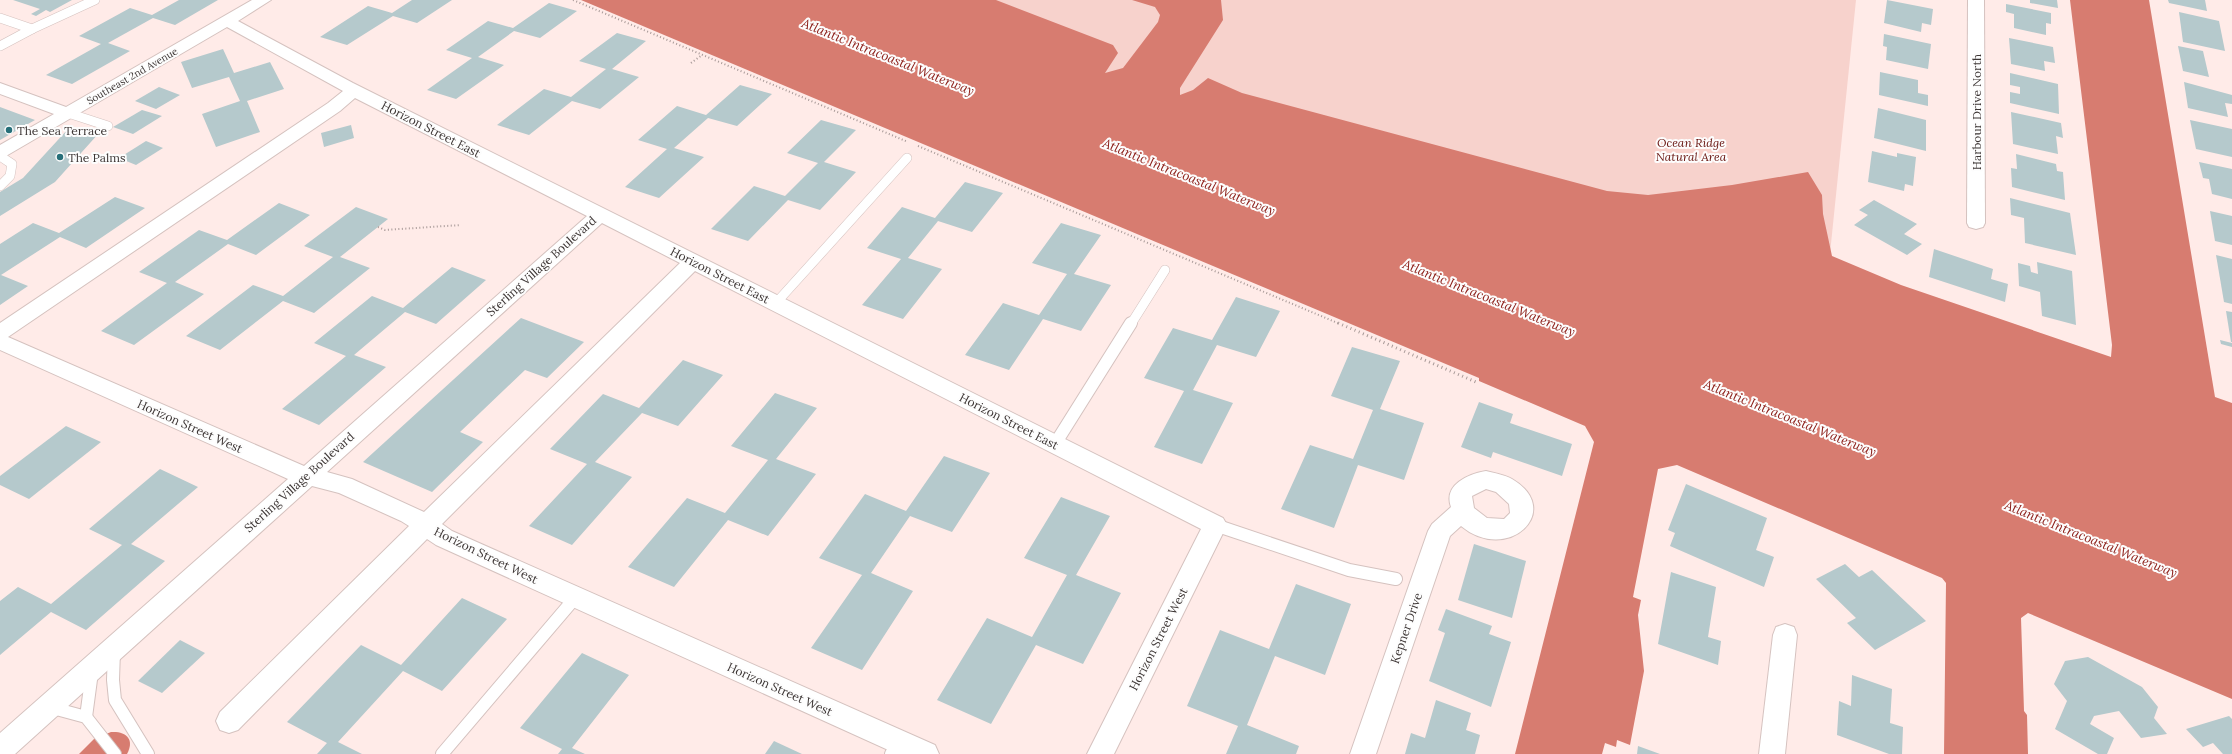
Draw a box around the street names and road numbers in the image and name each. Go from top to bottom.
street label: Southeast 2nd Avenue [84,44,180,107]
street label: Harbour Drive North [1969,54,1984,170]
street label: Horizon Street East [379,98,483,161]
street label: Sterling Village Boulevard [483,213,599,319]
street label: Horizon Street East [668,244,772,307]
street label: Horizon Street East [957,390,1061,453]
street label: Horizon Street West [135,396,245,456]
street label: Sterling Village Boulevard [241,429,357,535]
street label: Horizon Street West [432,523,541,587]
street label: Horizon Street West [1126,585,1191,693]
street label: Kepner Drive [1387,590,1425,665]
street label: Horizon Street West [725,659,835,719]

